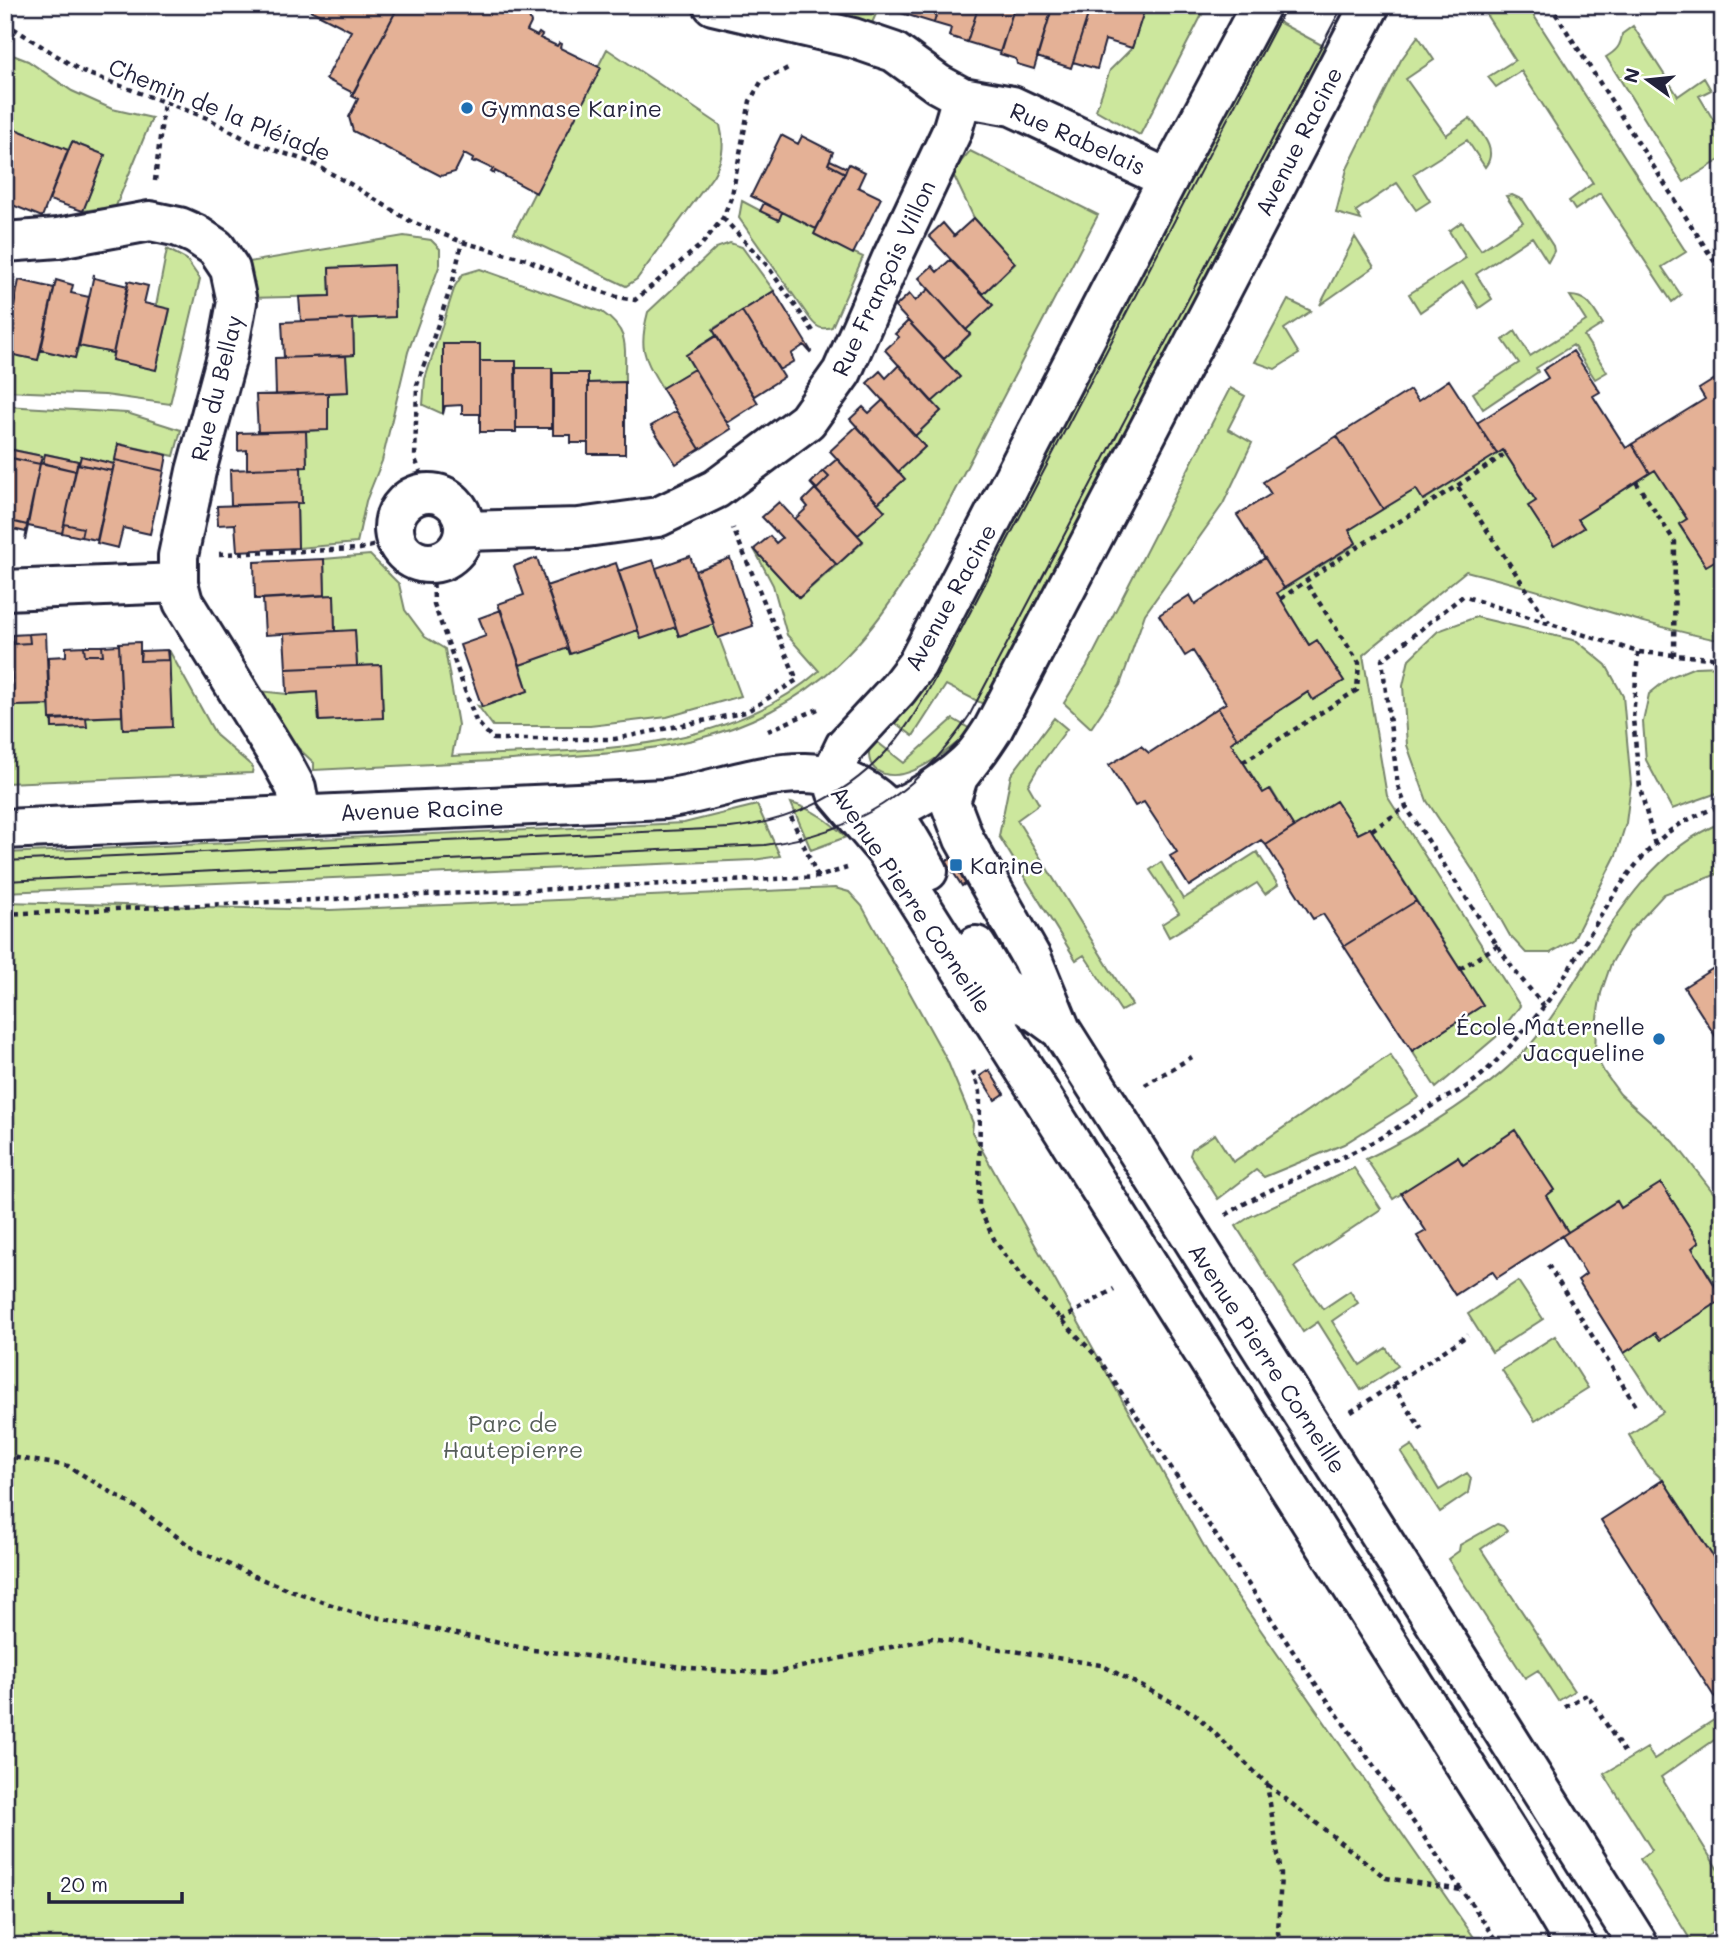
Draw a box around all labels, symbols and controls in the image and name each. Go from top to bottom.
north arrow [1612,46,1682,116]
street label: Chemin de la Pléiade [105,51,335,167]
street label: Avenue Racine [1248,61,1348,221]
text: N [1617,65,1645,86]
place label: Gymnase Karine [481,93,662,123]
street label: Rue Rabelais [1006,95,1150,181]
marker: Gymnase Karine [459,100,475,116]
street label: Rue François Villon [824,175,942,381]
street label: Rue du Bellay [183,312,249,464]
street label: Avenue Racine [897,518,1003,676]
street label: Avenue Pierre Corneille [825,779,999,1019]
street label: Avenue Racine [340,791,504,827]
place label: Karine [970,850,1044,880]
marker: Karine [948,857,964,873]
place label: École Maternelle Jacqueline [1456,1011,1645,1067]
marker: École Maternelle Jacqueline [1651,1031,1667,1047]
street label: Avenue Pierre Corneille [1182,1237,1354,1479]
park label: Parc de Hautepierre [443,1408,583,1464]
scale bar [49,1860,182,1904]
text: 20 m [60,1870,108,1897]

